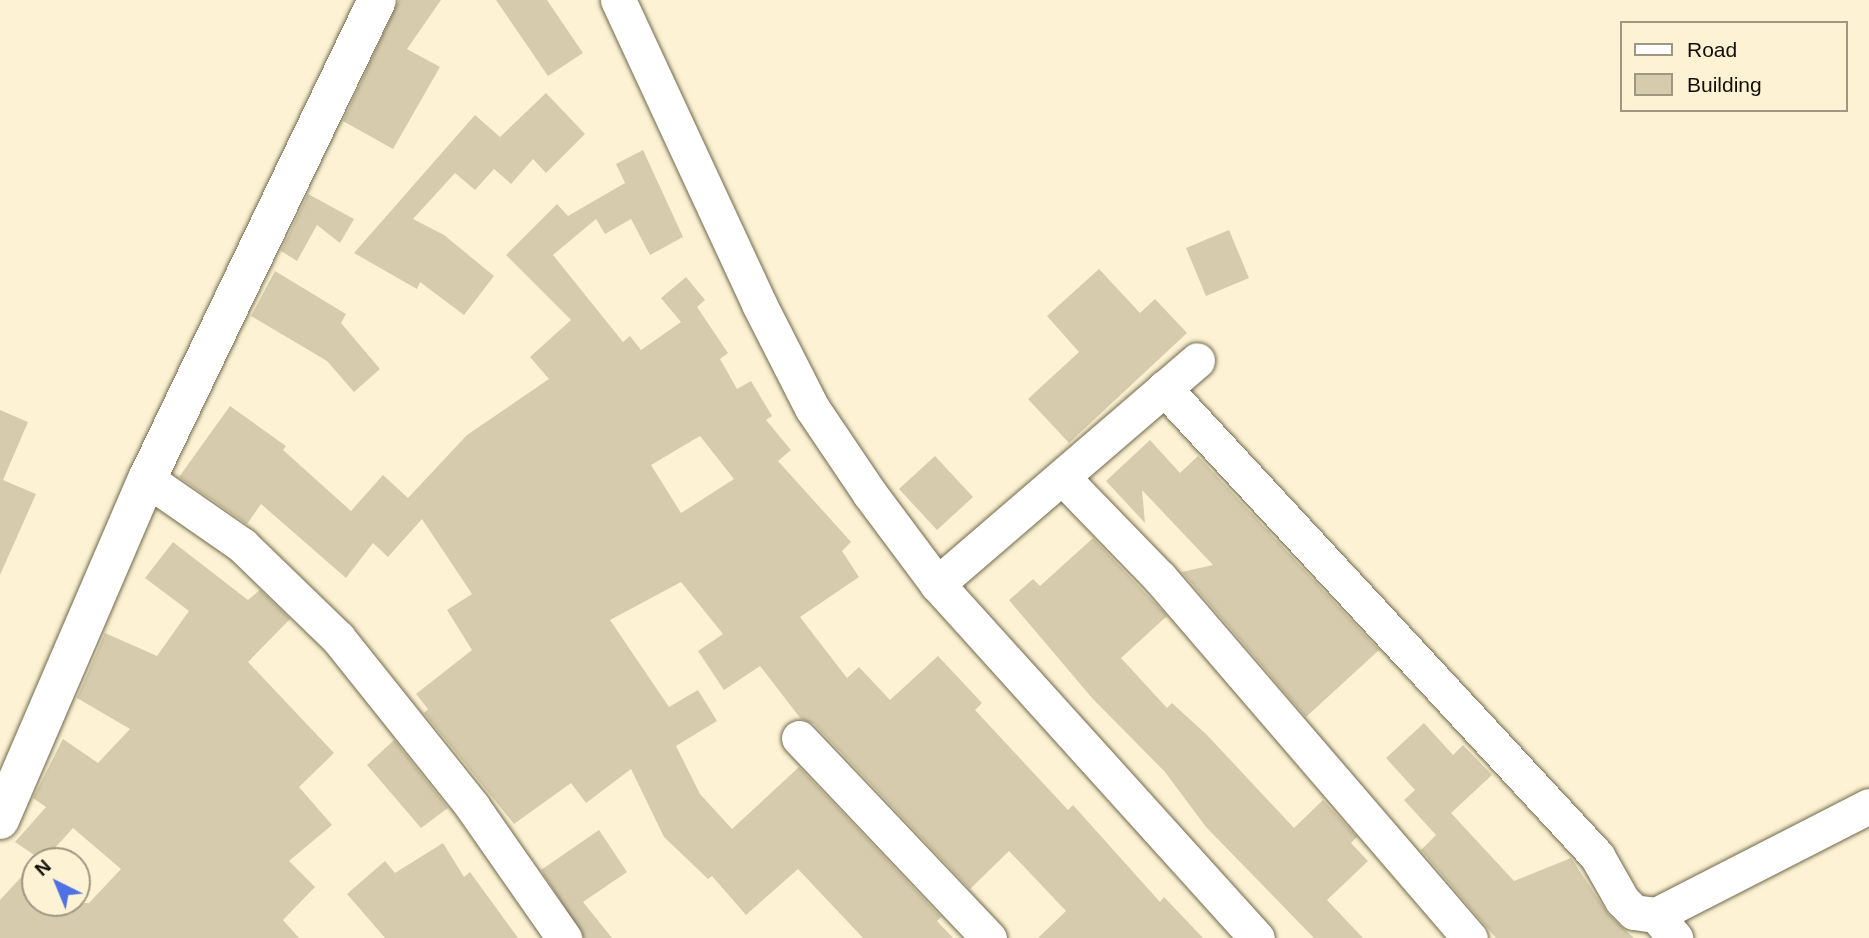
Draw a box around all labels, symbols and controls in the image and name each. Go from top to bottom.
legend [1620,21,1848,112]
text: Road [1687,38,1737,61]
text: Building [1687,73,1762,96]
north arrow [21,847,91,917]
text: N [31,855,55,880]

